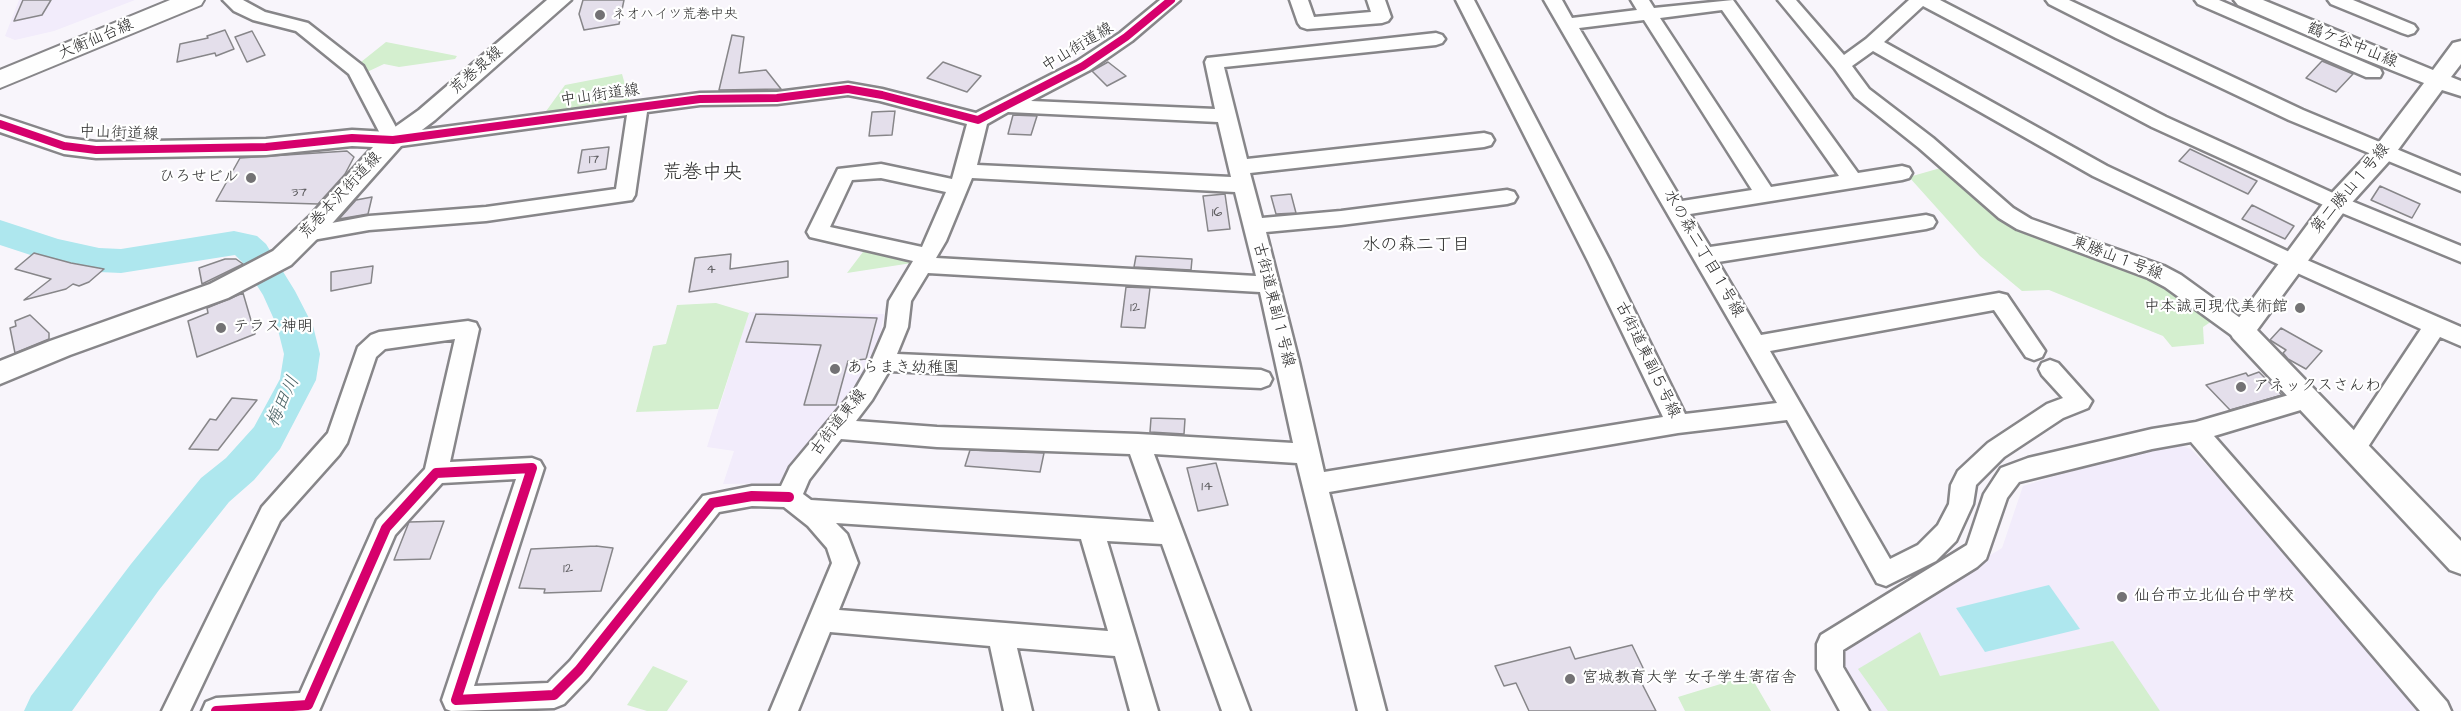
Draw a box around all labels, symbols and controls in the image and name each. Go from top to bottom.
place label: ネオハイツ荒巻中央 [612,7,738,23]
marker: ネオハイツ荒巻中央 [593,8,607,22]
street label: 大衡仙台線 [55,16,137,64]
street label: 中山街道線 [1039,19,1117,77]
street label: 鶴ケ谷中山線 [2304,19,2400,73]
street label: 荒巻泉線 [447,43,507,99]
street label: 中山街道線 [559,81,641,111]
street label: 中山街道線 [79,123,159,145]
street label: 第二勝山１号線 [2308,140,2394,238]
street label: 荒巻本沢街道線 [296,148,386,244]
house number: 17 [589,152,599,168]
district label: 荒巻中央 [662,162,742,186]
place label: ひろせビル [159,168,239,188]
marker: ひろせビル [244,171,258,185]
house number: 37 [291,185,307,201]
street label: 水の森二丁目１号線 [1659,187,1747,321]
house number: 16 [1212,205,1222,221]
street label: 東勝山１号線 [2069,233,2165,285]
district label: 水の森二丁目 [1362,235,1470,257]
street label: 古街道東副１号線 [1248,241,1298,369]
house number: 4 [706,262,716,278]
street label: 古街道東副５号線 [1610,298,1684,422]
place label: 中本誠司現代美術館 [2144,298,2288,318]
house number: 12 [1130,300,1140,316]
marker: 中本誠司現代美術館 [2293,301,2307,315]
place label: テラス神明 [233,318,313,338]
marker: テラス神明 [214,321,228,335]
place label: あらまき幼稚園 [847,359,959,379]
marker: あらまき幼稚園 [828,362,842,376]
water label: 梅田川 [263,373,305,431]
place label: アネックスさんわ [2253,377,2381,397]
marker: アネックスさんわ [2234,380,2248,394]
street label: 古街道東線 [807,386,871,460]
house number: 14 [1201,479,1213,495]
house number: 12 [563,561,573,577]
place label: 仙台市立北仙台中学校 [2134,587,2294,607]
marker: 仙台市立北仙台中学校 [2115,590,2129,604]
place label: 宮城教育大学 女子学生寄宿舎 [1582,669,1796,689]
marker: 宮城教育大学 女子学生寄宿舎 [1563,672,1577,686]

